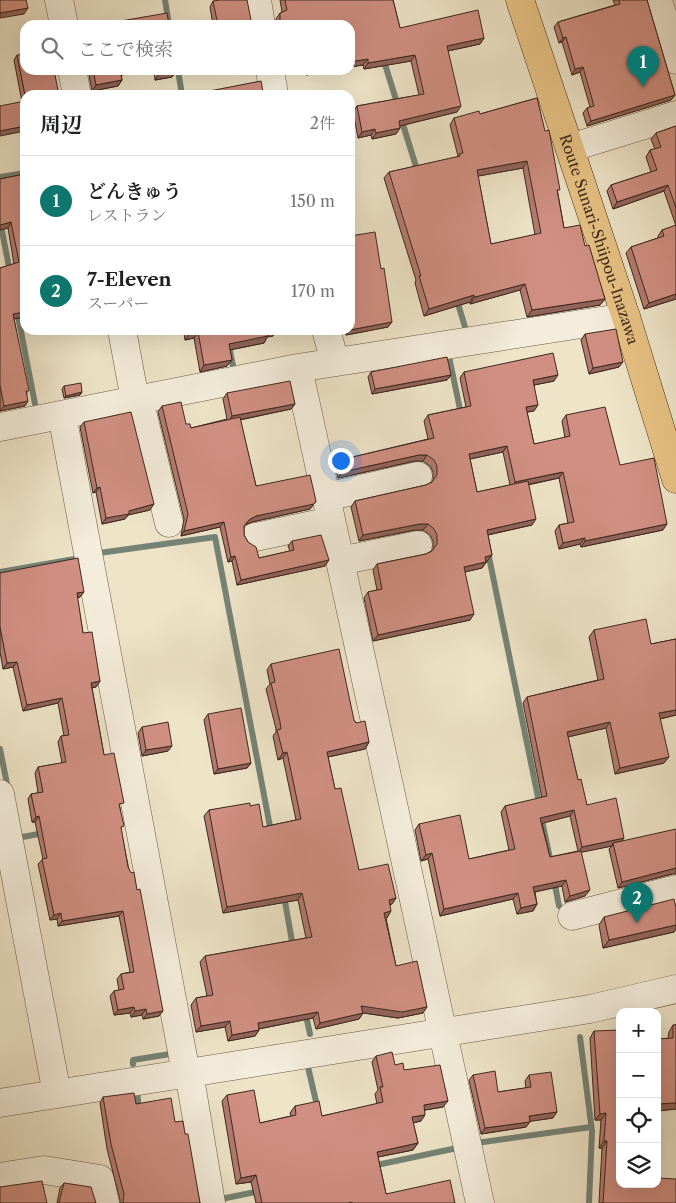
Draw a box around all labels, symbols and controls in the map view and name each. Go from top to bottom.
search box [20,20,355,75]
icon: search [38,34,66,62]
text: ここで検索 [78,38,173,61]
pin: 1 [627,46,659,87]
text: 周辺 [40,112,82,137]
text: 2件 [310,113,335,133]
street label: Route Sunari-Shiipou-Inazawa [556,131,643,347]
text: どんきゅう [87,180,182,203]
text: 1 [52,191,60,211]
text: 150 m [290,191,335,211]
text: レストラン [87,205,167,225]
text: 7-Eleven [87,268,172,291]
text: 2 [51,281,61,301]
text: 170 m [291,281,335,301]
text: スーパー [87,293,149,313]
your location [328,448,354,474]
pin: 2 [621,882,653,923]
map controls [616,1008,661,1188]
button: + [616,1008,661,1053]
button: − [616,1053,661,1098]
button: locate [616,1098,661,1143]
button: layers [616,1143,661,1188]

